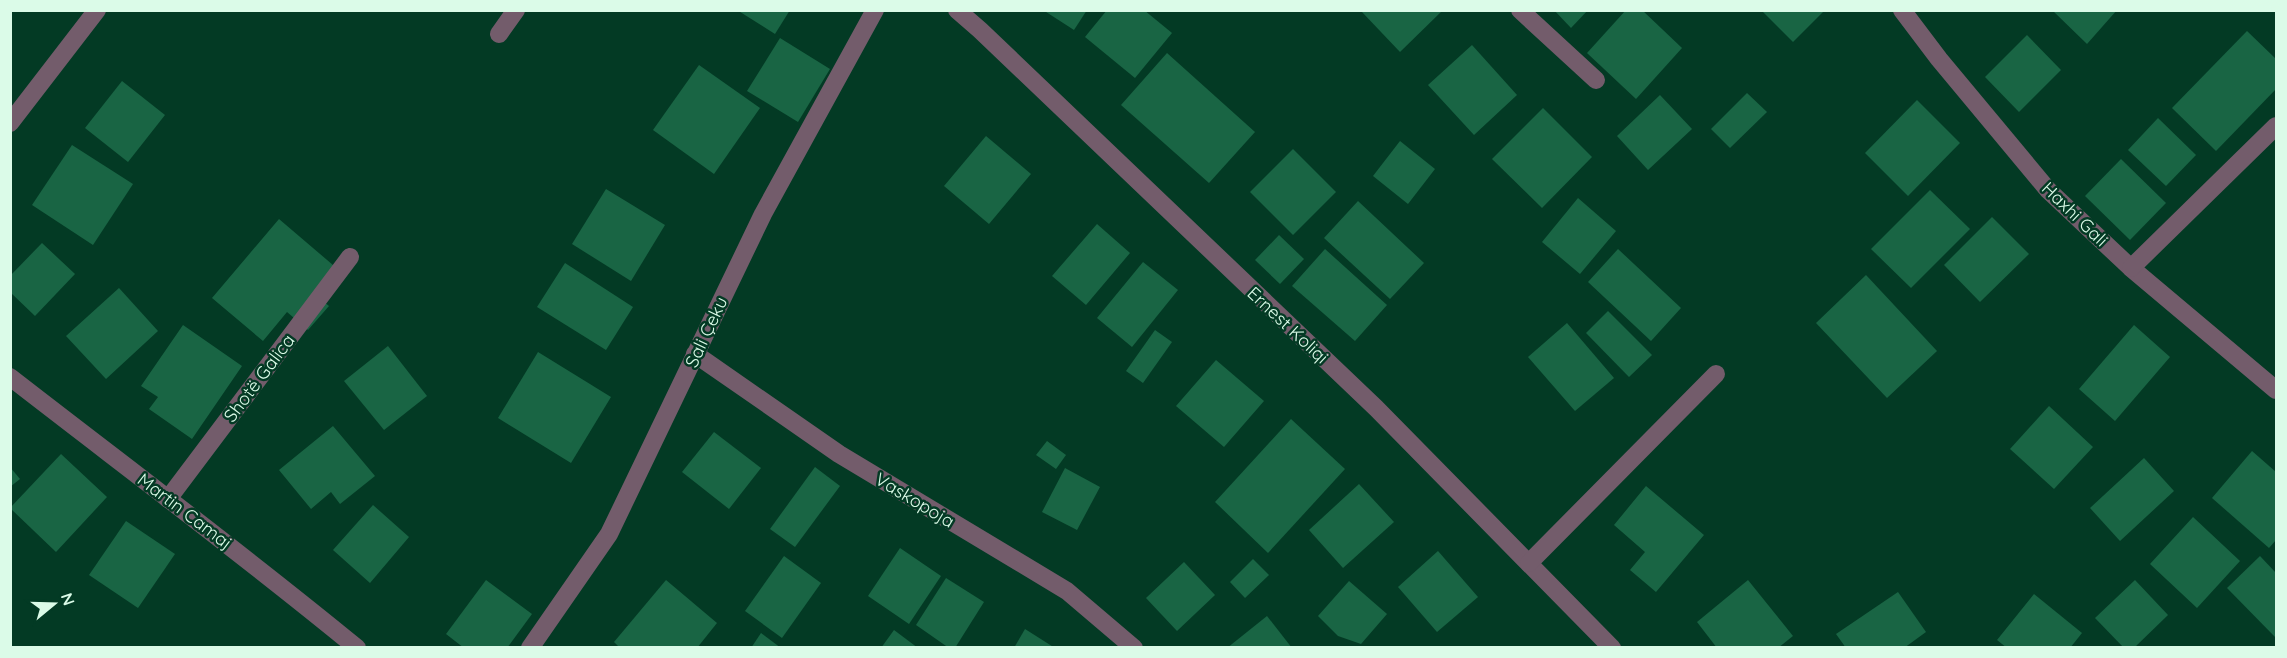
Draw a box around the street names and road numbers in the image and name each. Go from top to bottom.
street label: Haxhi Gali [2037,177,2113,251]
street label: Ernest Koliqi [1243,282,1333,368]
street label: Sali Çeku [680,293,732,371]
street label: Shotë Galica [218,329,300,427]
street label: Vaskopoja [871,467,959,533]
street label: Martin Camaj [133,468,237,554]

